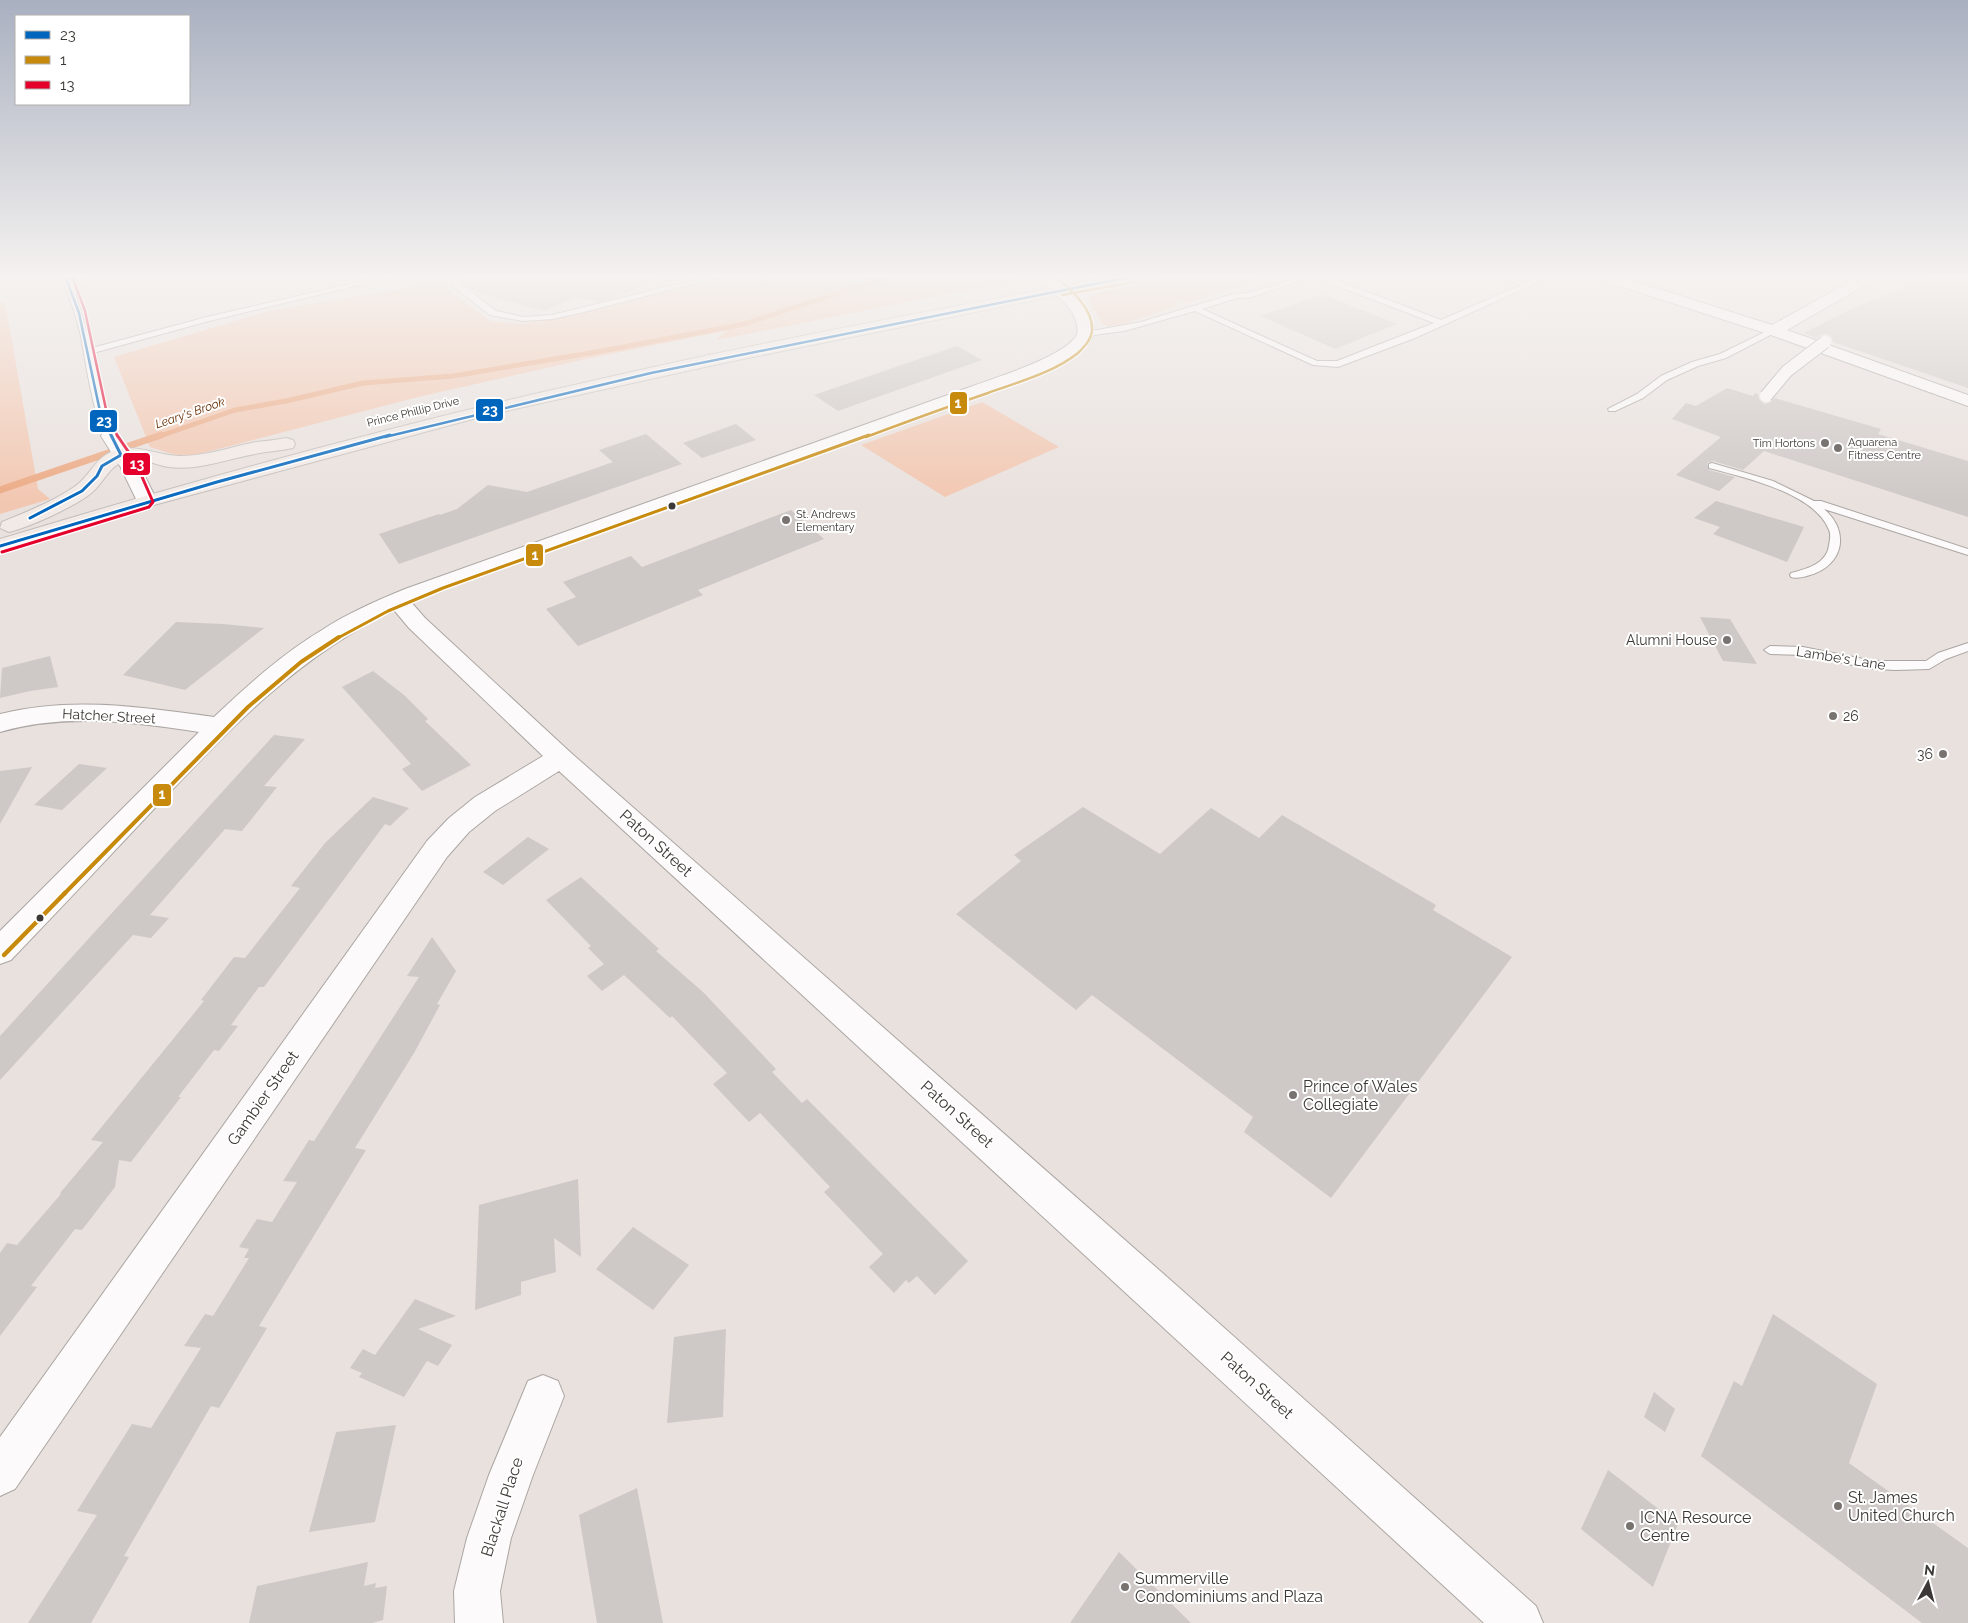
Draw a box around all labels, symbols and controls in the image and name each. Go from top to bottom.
legend [15,15,190,105]
text: 23 [60,26,76,44]
text: 1 [60,51,67,69]
text: 13 [60,76,74,94]
line badge: 1 [949,391,968,415]
water label: Leary's Brook [153,394,227,431]
street label: Prince Phillip Drive [366,394,461,430]
text: 1 [955,395,962,411]
line badge: 23 [475,398,504,422]
text: 23 [482,402,498,418]
line badge: 23 [89,409,118,433]
text: 23 [96,413,112,429]
place label: Aquarena Fitness Centre [1848,436,1922,462]
place label: Tim Hortons [1753,437,1815,450]
marker: Tim Hortons [1819,437,1831,449]
marker: Aquarena Fitness Centre [1832,442,1844,454]
line badge: 13 [122,452,151,476]
text: 13 [130,456,145,472]
unlabelled marker [667,501,677,511]
place label: St. Andrews Elementary [796,508,856,534]
marker: St. Andrews Elementary [780,514,792,526]
line badge: 1 [525,543,544,567]
text: 1 [532,547,539,563]
place label: Alumni House [1626,632,1717,648]
marker: Alumni House [1721,634,1733,646]
street label: Lambe's Lane [1795,643,1887,673]
street label: Hatcher Street [62,706,156,726]
place label: 26 [1843,708,1859,724]
marker: 26 [1827,710,1839,722]
place label: 36 [1917,746,1933,762]
marker: 36 [1937,748,1949,760]
line badge: 1 [152,783,172,807]
text: 1 [159,786,166,802]
street label: Paton Street [616,805,697,881]
unlabelled marker [35,913,45,923]
street label: Gambier Street [223,1046,303,1149]
street label: Paton Street [917,1076,998,1152]
place label: Prince of Wales Collegiate [1303,1077,1418,1114]
marker: Prince of Wales Collegiate [1287,1089,1299,1101]
street label: Paton Street [1217,1347,1298,1423]
street label: Blackall Place [477,1455,527,1559]
place label: St. James United Church [1848,1488,1955,1525]
marker: St. James United Church [1832,1500,1844,1512]
place label: ICNA Resource Centre [1640,1508,1751,1545]
marker: ICNA Resource Centre [1624,1520,1636,1532]
north arrow [1903,1558,1953,1608]
text: N [1923,1562,1936,1579]
place label: Summerville Condominiums and Plaza [1135,1569,1323,1606]
marker: Summerville Condominiums and Plaza [1119,1581,1131,1593]

